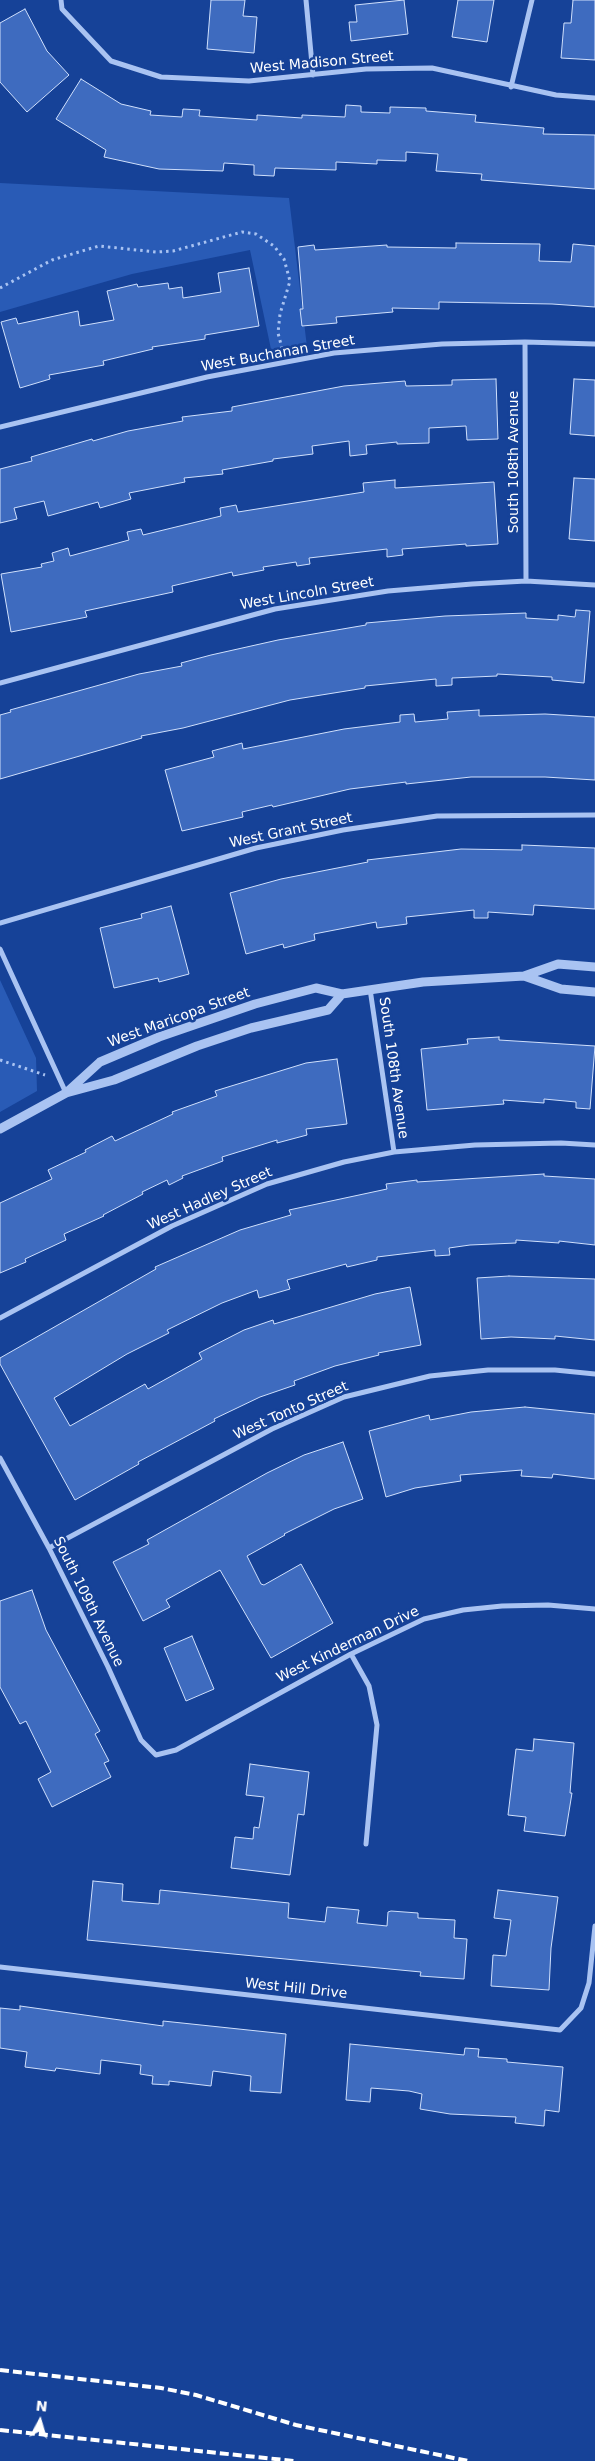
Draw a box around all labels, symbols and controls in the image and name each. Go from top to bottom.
street label: West Madison Street [250,48,394,78]
street label: West Buchanan Street [200,332,356,376]
street label: South 108th Avenue [506,391,522,533]
street label: West Lincoln Street [239,574,375,614]
street label: West Grant Street [228,810,354,852]
street label: West Maricopa Street [106,984,252,1052]
street label: South 108th Avenue [375,996,411,1140]
street label: West Hadley Street [145,1164,275,1234]
street label: West Tonto Street [231,1378,351,1444]
street label: South 109th Avenue [49,1534,127,1670]
street label: West Kinderman Drive [274,1603,422,1687]
street label: West Hill Drive [244,1975,348,2003]
north arrow [15,2396,65,2446]
text: N [35,2398,48,2415]

